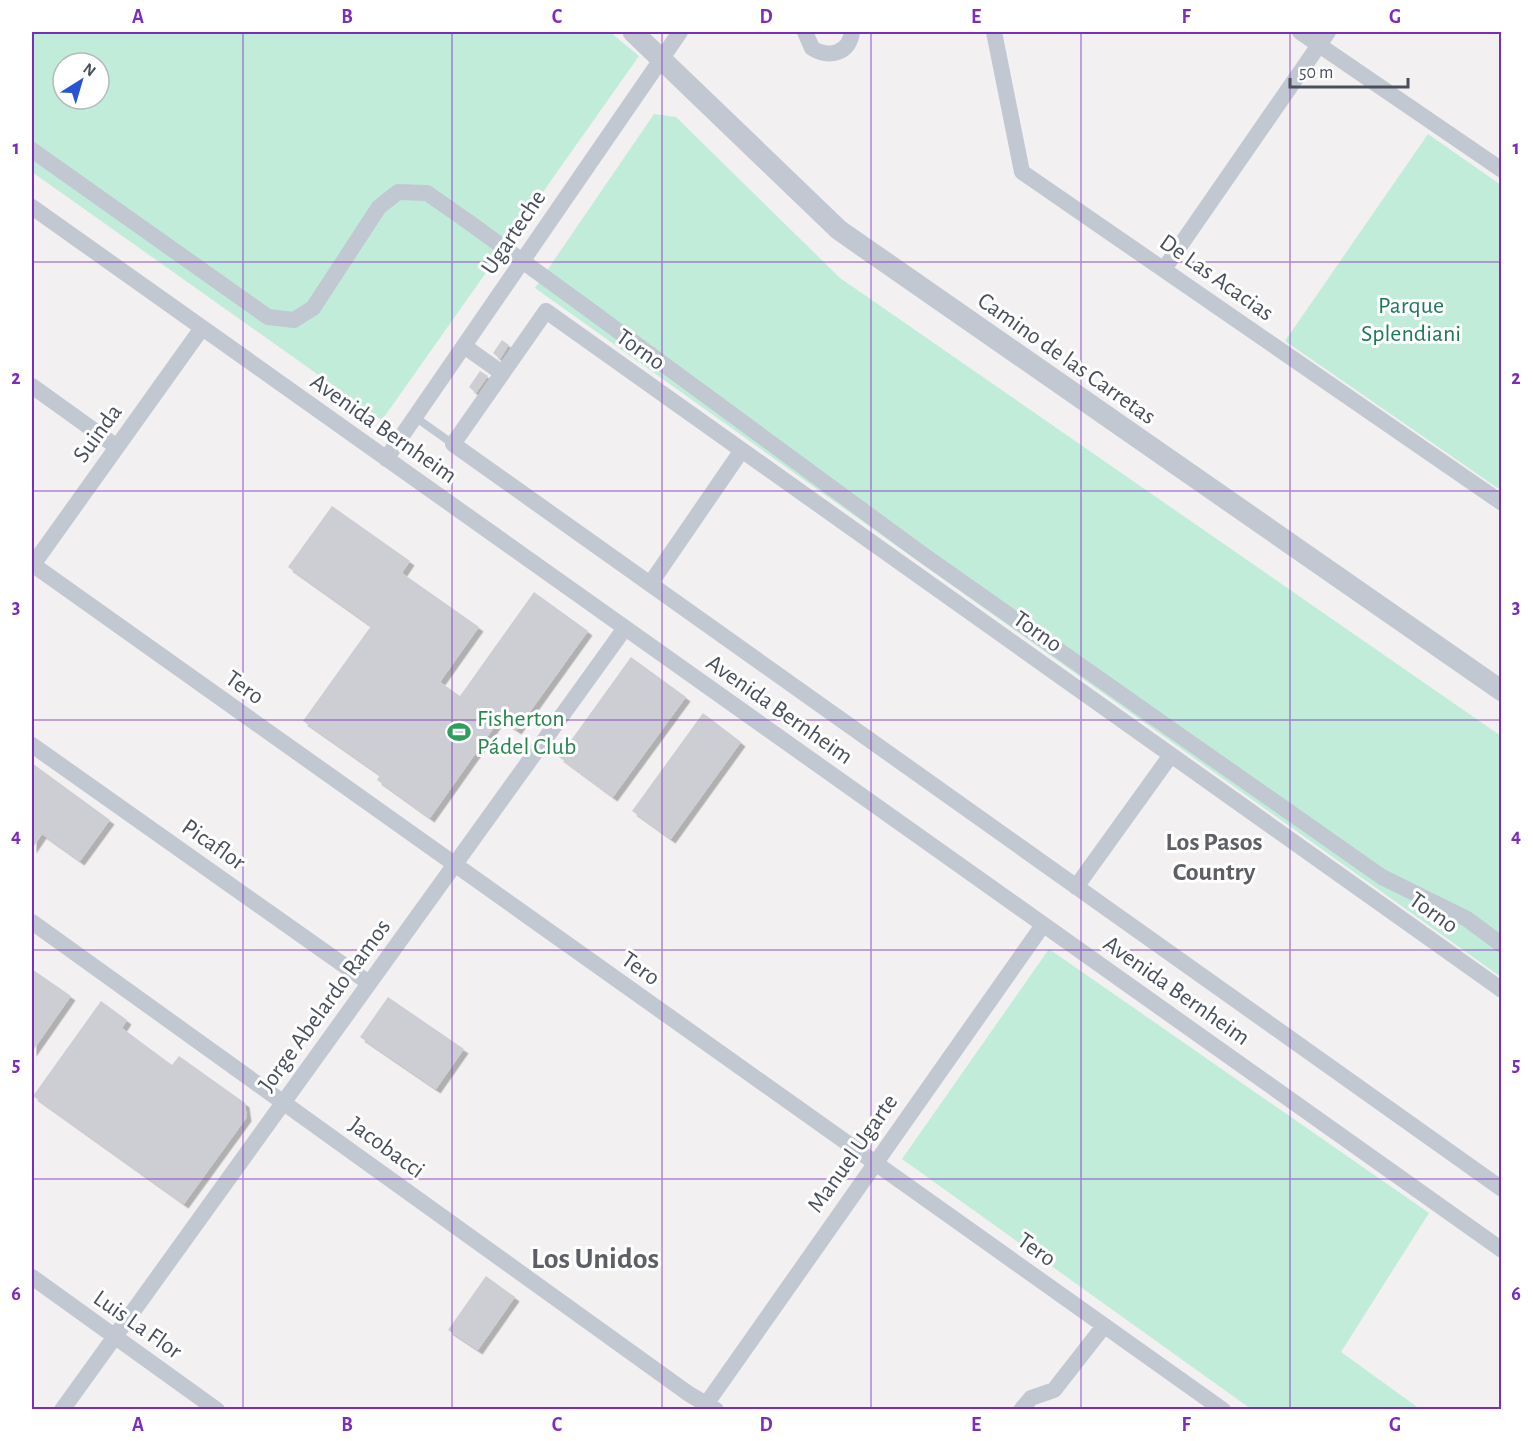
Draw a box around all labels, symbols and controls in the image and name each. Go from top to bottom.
text: A [132,7,144,27]
text: B [341,7,353,27]
text: C [552,7,563,27]
text: D [759,7,773,27]
text: E [971,7,981,27]
text: F [1181,7,1191,27]
text: G [1389,7,1401,27]
north arrow [51,51,111,111]
scale bar [1290,51,1408,89]
text: N [80,60,99,80]
text: 50 m [1299,64,1333,82]
text: 1 [12,138,20,158]
text: 1 [1512,138,1520,158]
street label: Ugarteche [477,186,551,279]
street label: De Las Acacias [1155,230,1278,326]
street label: Camino de las Carretas [973,288,1160,429]
park label: Parque Splendiani [1361,294,1461,346]
street label: Torno [612,325,669,375]
text: 2 [11,368,21,388]
text: 2 [1511,368,1521,388]
street label: Avenida Bernheim [306,370,461,488]
street label: Suinda [69,400,127,467]
text: 3 [12,597,20,617]
text: 3 [1512,597,1520,617]
street label: Torno [1009,607,1066,657]
street label: Avenida Bernheim [702,651,857,769]
street label: Tero [221,666,268,709]
place label: Fisherton Pádel Club [477,707,576,759]
sports icon: Fisherton Pádel Club [446,719,472,745]
street label: Picaflor [177,815,250,875]
text: 4 [11,826,21,846]
text: 4 [1511,826,1521,846]
district label: Los Pasos Country [1166,829,1262,885]
street label: Torno [1405,888,1462,938]
street label: Jorge Abelardo Ramos [254,915,395,1096]
street label: Avenida Bernheim [1099,932,1254,1050]
street label: Tero [617,947,664,990]
text: 5 [12,1055,20,1075]
text: 5 [1512,1055,1520,1075]
street label: Manuel Ugarte [803,1090,902,1217]
street label: Jacobacci [344,1113,429,1183]
street label: Tero [1013,1228,1060,1271]
district label: Los Unidos [531,1244,659,1274]
text: 6 [11,1284,21,1304]
text: 6 [1511,1284,1521,1304]
street label: Luis La Flor [89,1286,186,1364]
text: A [132,1415,144,1435]
text: B [341,1415,353,1435]
text: C [552,1415,563,1435]
text: D [759,1415,773,1435]
text: E [971,1415,981,1435]
text: F [1181,1415,1191,1435]
text: G [1389,1415,1401,1435]

